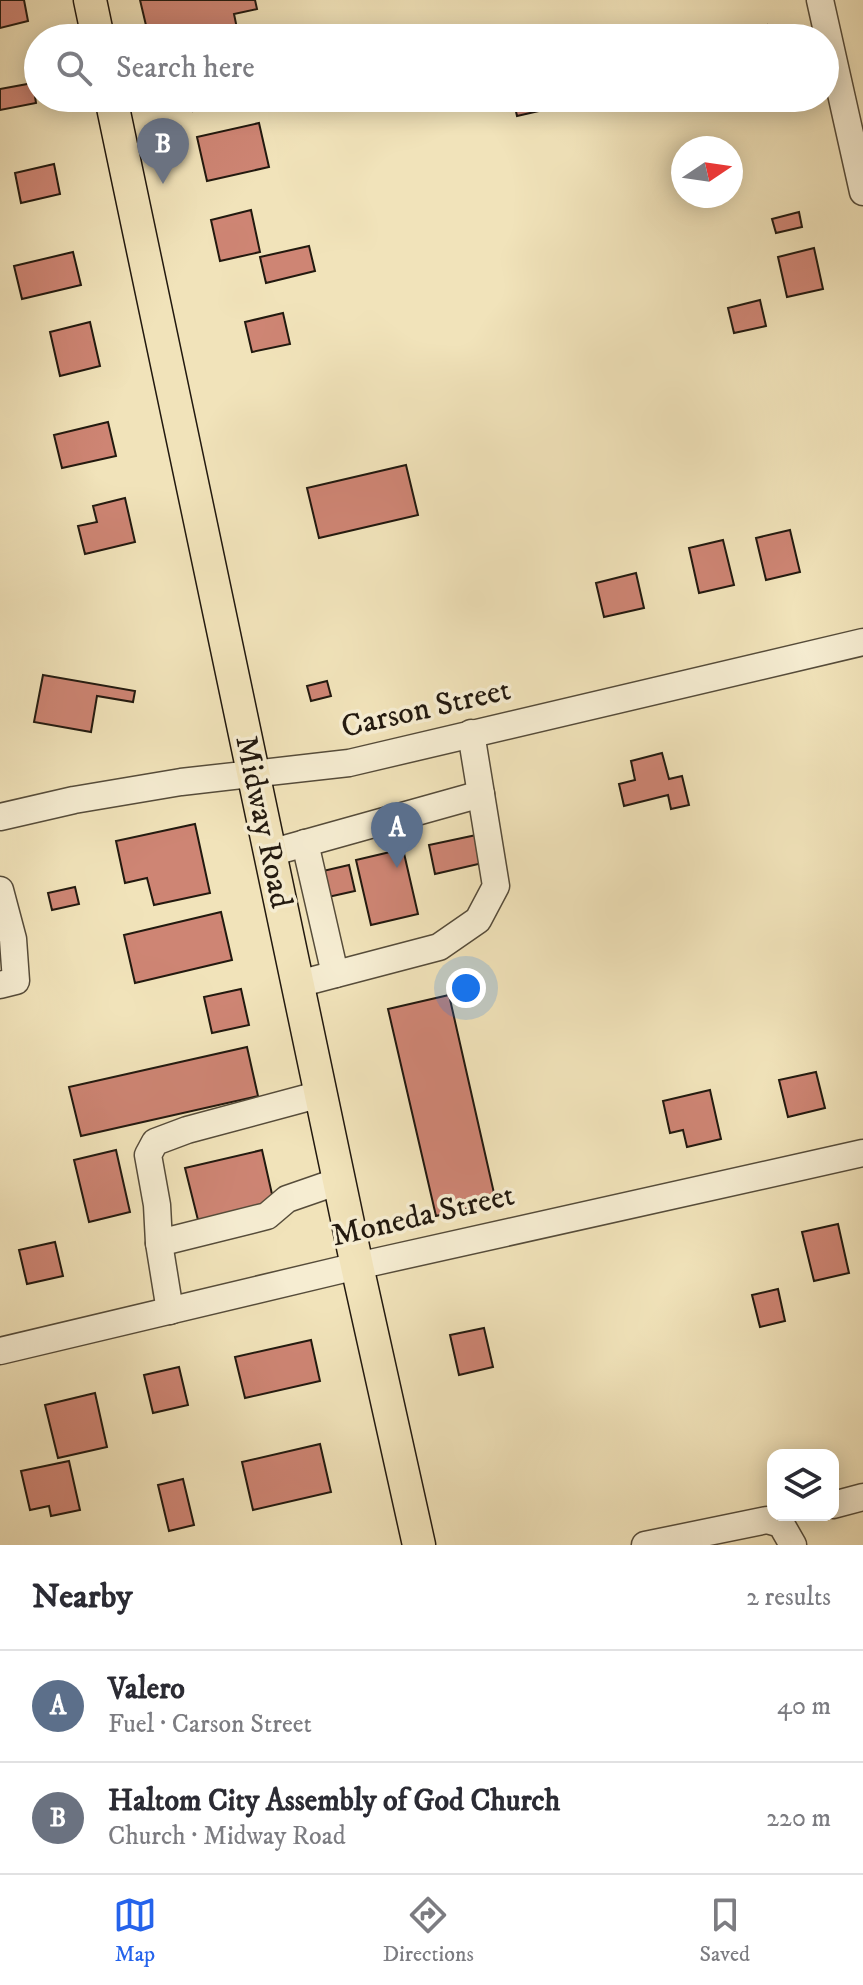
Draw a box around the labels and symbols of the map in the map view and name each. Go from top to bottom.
pin: B [137,118,189,184]
north arrow [671,136,743,208]
street label: Carson Street [338,670,514,748]
street label: Midway Road [225,732,301,912]
pin: A [371,802,423,868]
your location [446,968,486,1008]
street label: Moneda Street [328,1176,518,1256]

